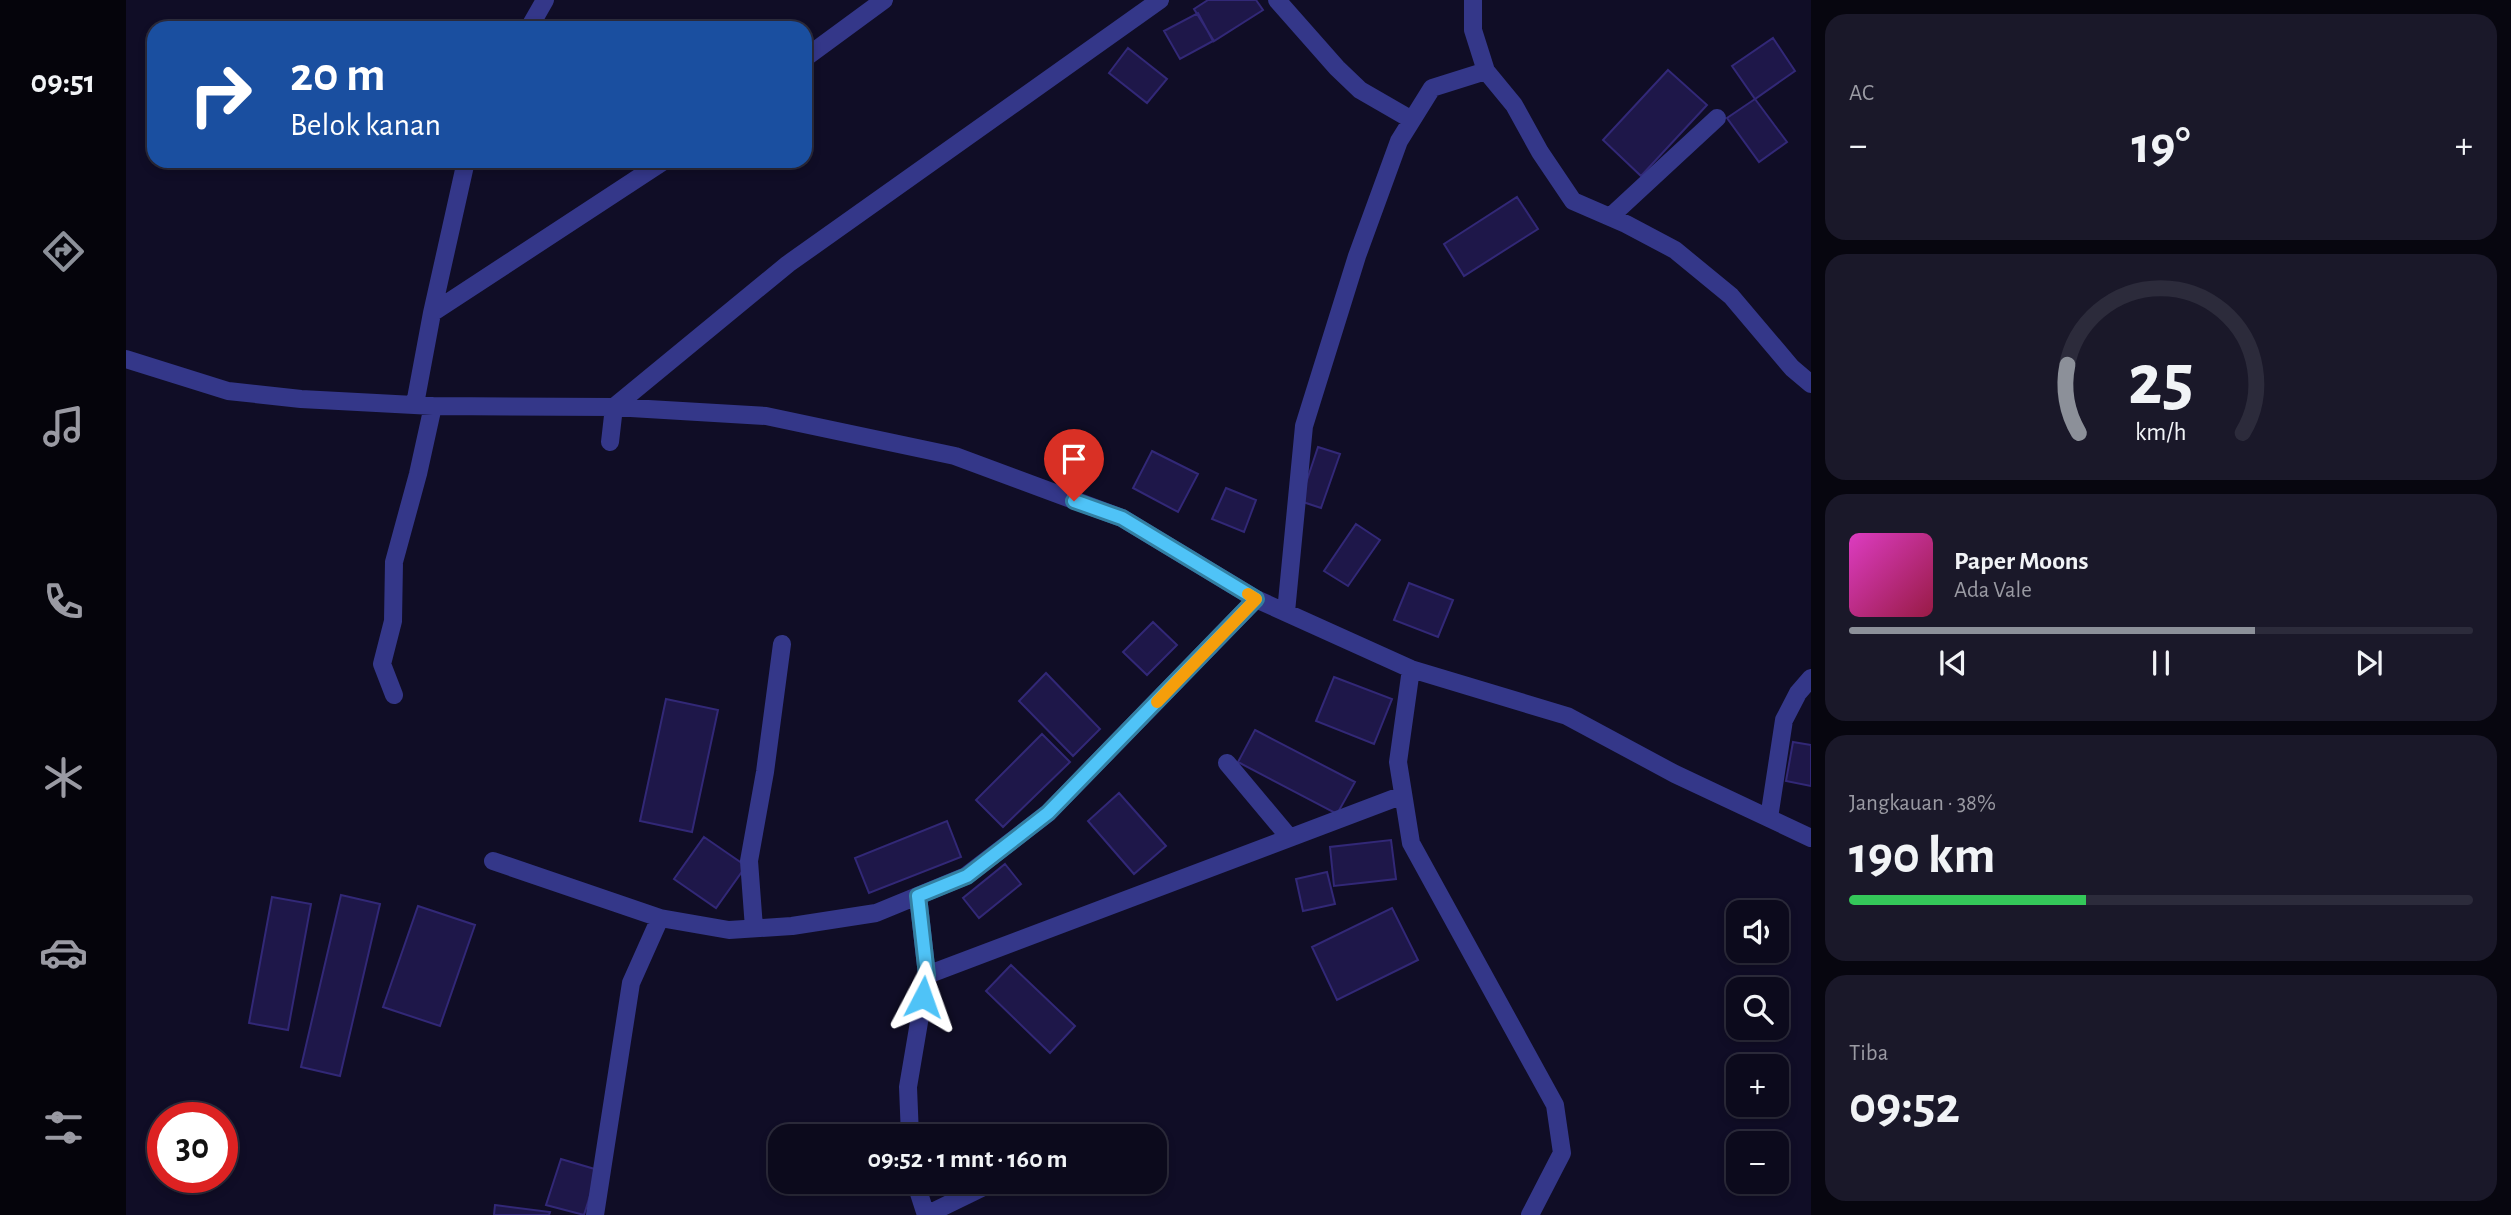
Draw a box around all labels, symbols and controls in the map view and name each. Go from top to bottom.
icon: right [175,49,266,140]
text: 20 m [290,51,386,100]
text: 09:51 [31,66,95,98]
text: AC [1849,82,1874,105]
text: Belok kanan [290,109,441,141]
text: 19° [2131,120,2191,172]
text: − [1849,127,1867,165]
text: + [2455,127,2473,165]
icon: directions [39,227,88,276]
text: 25 [2128,346,2194,419]
icon: music [39,402,88,451]
text: km/h [2135,420,2187,445]
pin [1044,429,1104,501]
icon: arrive [1055,440,1093,478]
text: Paper Moons [1954,548,2089,574]
icon: phone [39,577,88,626]
text: Ada Vale [1954,579,2032,602]
icon: previous [1934,644,1972,682]
icon: pause [2142,644,2180,682]
icon: next [2350,644,2388,682]
icon: climate [39,753,88,802]
text: Jangkauan · 38% [1849,792,1996,815]
text: 190 km [1849,830,1995,882]
map controls [1726,900,1789,1194]
button: sound [1726,900,1789,963]
icon: car [39,928,88,977]
position arrow [886,960,960,1034]
button: search [1726,977,1789,1040]
text: Tiba [1849,1042,1888,1065]
button: + [1726,1054,1789,1117]
text: 09:52 [1849,1080,1960,1132]
speed limit sign: 30 [147,1102,238,1193]
icon: filters [39,1103,88,1152]
button: − [1726,1131,1789,1194]
text: 09:52 · 1 mnt · 160 m [867,1146,1068,1172]

